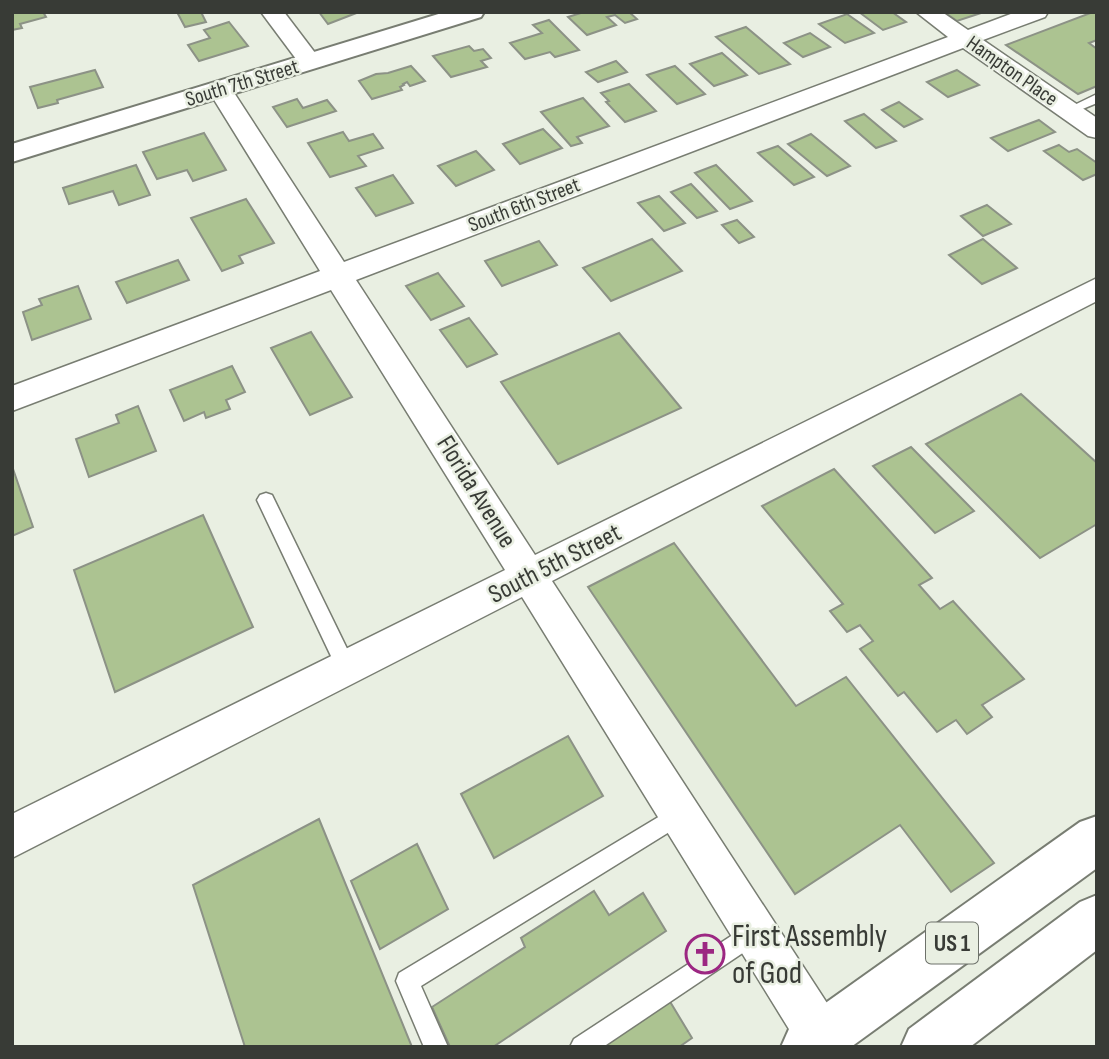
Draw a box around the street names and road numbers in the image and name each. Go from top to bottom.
street label: Hampton Place [961,30,1063,112]
street label: South 7th Street [182,54,302,112]
street label: South 6th Street [465,172,583,238]
street label: Florida Avenue [429,430,523,554]
street label: South 5th Street [484,517,626,611]
road number: US 1 [926,923,978,964]

